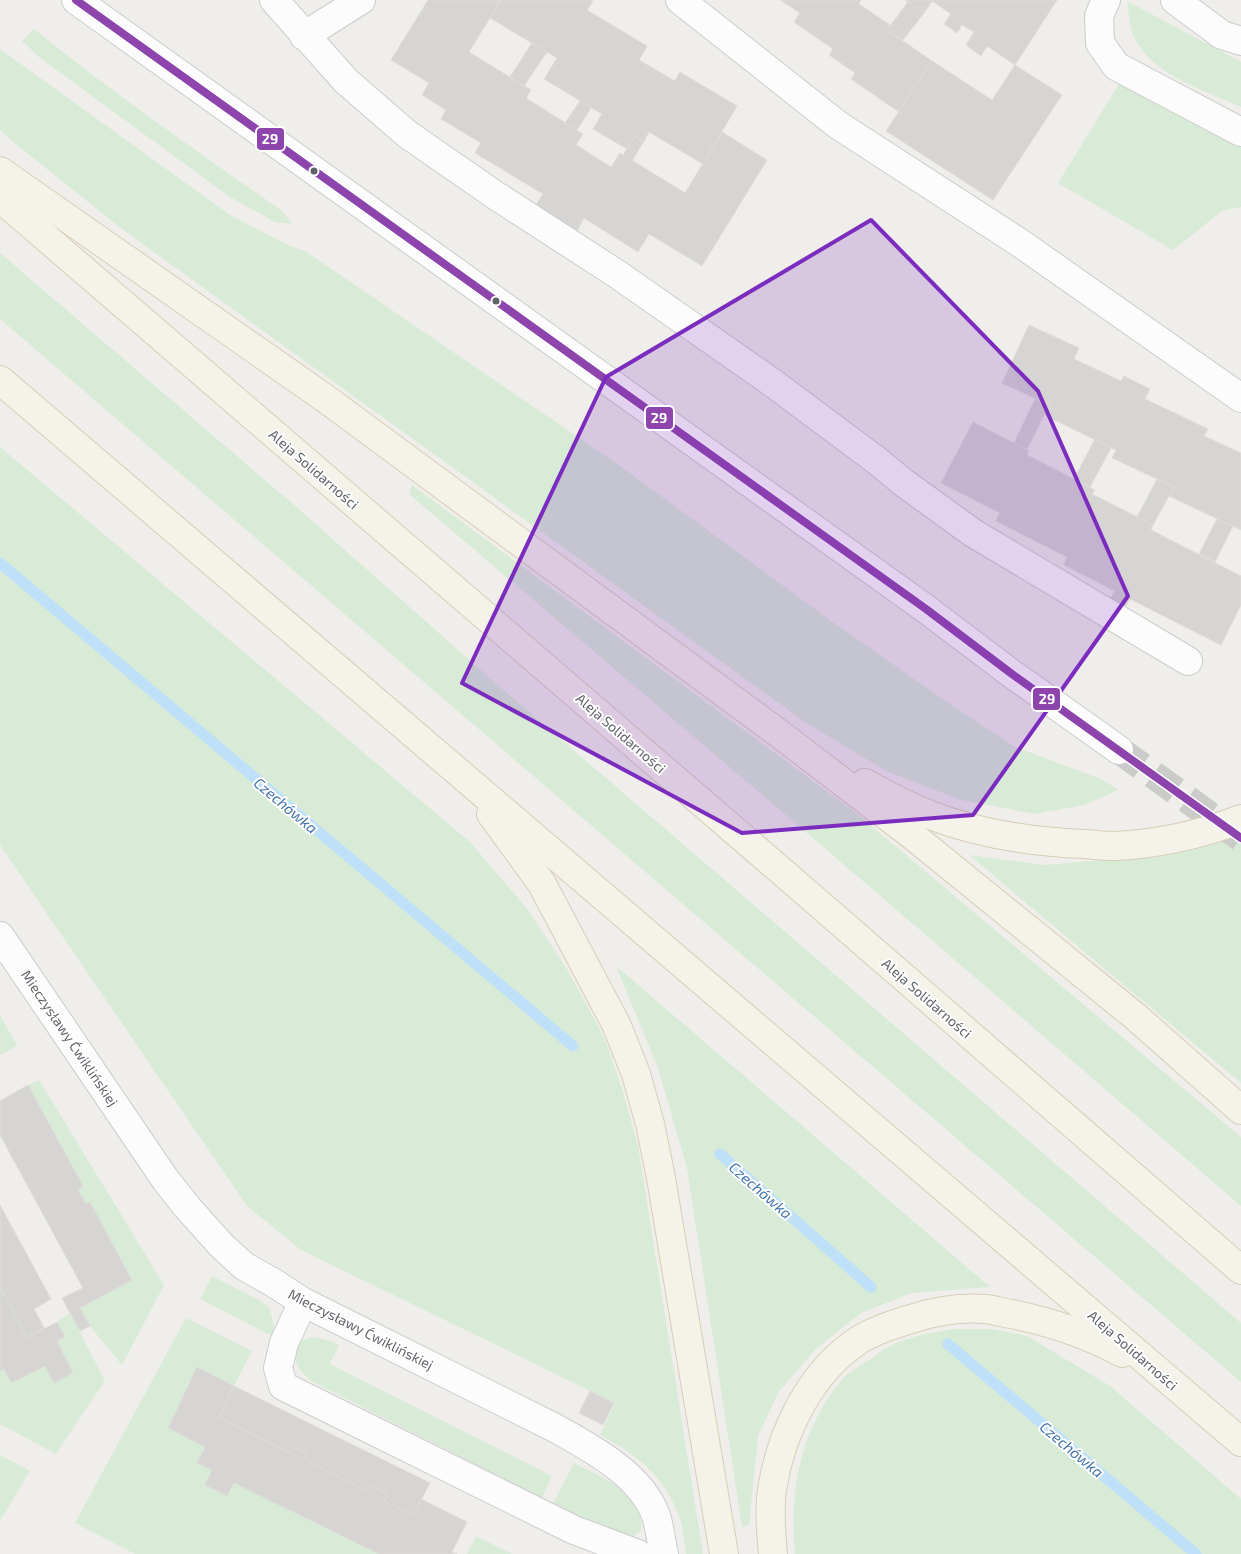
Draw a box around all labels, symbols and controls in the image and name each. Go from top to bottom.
line badge: 29 [256,127,285,151]
text: 29 [262,130,278,147]
unlabelled marker [309,166,319,176]
unlabelled marker [491,296,501,306]
line badge: 29 [645,406,674,430]
text: 29 [651,409,667,426]
street label: Aleja Solidarności [266,426,362,512]
line badge: 29 [1032,687,1061,711]
street label: Aleja Solidarności [573,690,669,776]
text: 29 [1039,690,1055,707]
water label: Czechówka [251,773,321,837]
street label: Aleja Solidarności [879,955,975,1041]
street label: Mieczysławy Ćwiklińskiej [18,967,122,1109]
water label: Czechówka [726,1158,796,1222]
street label: Mieczysławy Ćwiklińskiej [286,1285,436,1373]
street label: Aleja Solidarności [1085,1307,1181,1393]
water label: Czechówka [1037,1417,1107,1481]

